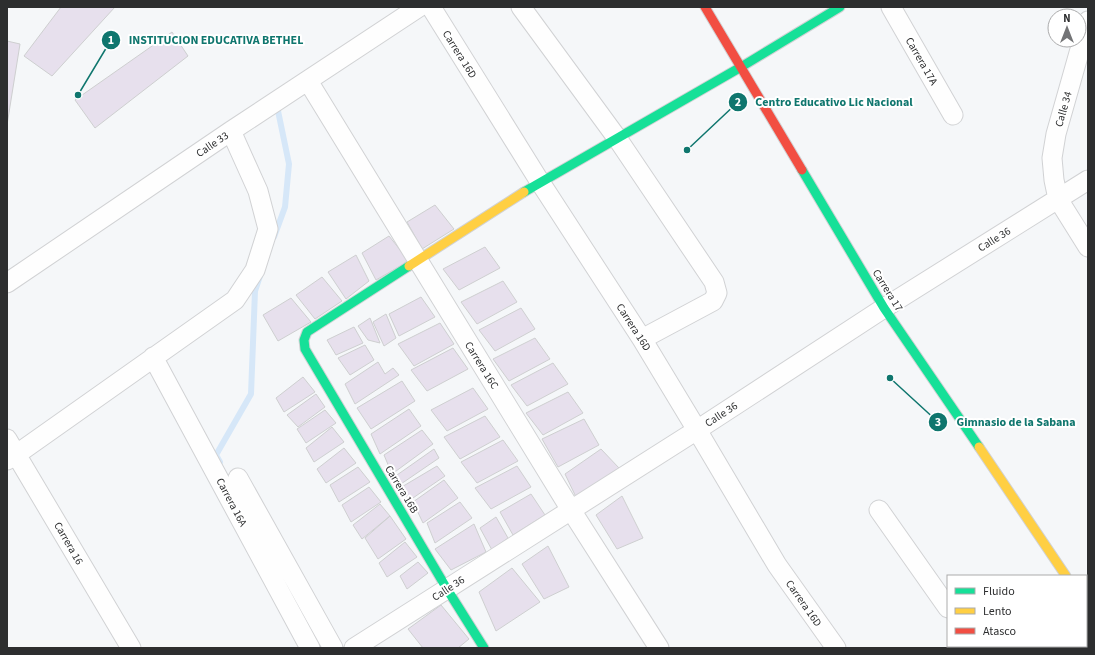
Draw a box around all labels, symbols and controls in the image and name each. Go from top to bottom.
north arrow [1047,8,1087,48]
text: N [1063,11,1071,26]
street label: Carrera 16D [439,27,480,81]
callout: INSTITUCION EDUCATIVA BETHEL [101,28,311,52]
text: 1 [108,32,114,49]
text: INSTITUCION EDUCATIVA BETHEL [129,32,303,49]
street label: Carrera 17A [902,35,941,88]
street label: Calle 34 [1051,89,1076,129]
callout: Centro Educativo Lic Nacional [728,90,921,114]
text: 2 [735,94,741,111]
text: Centro Educativo Lic Nacional [755,94,913,111]
street label: Calle 33 [193,128,231,161]
street label: Calle 36 [975,223,1014,255]
street label: Carrera 17 [869,266,906,314]
street label: Carrera 16D [613,301,655,354]
street label: Carrera 16C [461,339,502,392]
street label: Calle 36 [702,398,741,431]
callout: Gimnasio de la Sabana [928,410,1083,434]
text: 3 [935,414,941,431]
text: Gimnasio de la Sabana [956,414,1076,431]
street label: Carrera 16B [381,462,422,517]
street label: Carrera 16A [212,475,251,529]
street label: Carrera 16 [50,519,87,568]
street label: Calle 36 [429,572,468,605]
legend [947,575,1087,647]
street label: Carrera 16D [782,577,825,630]
text: Fluido [983,583,1015,600]
text: Lento [983,603,1012,620]
text: Atasco [983,623,1016,640]

